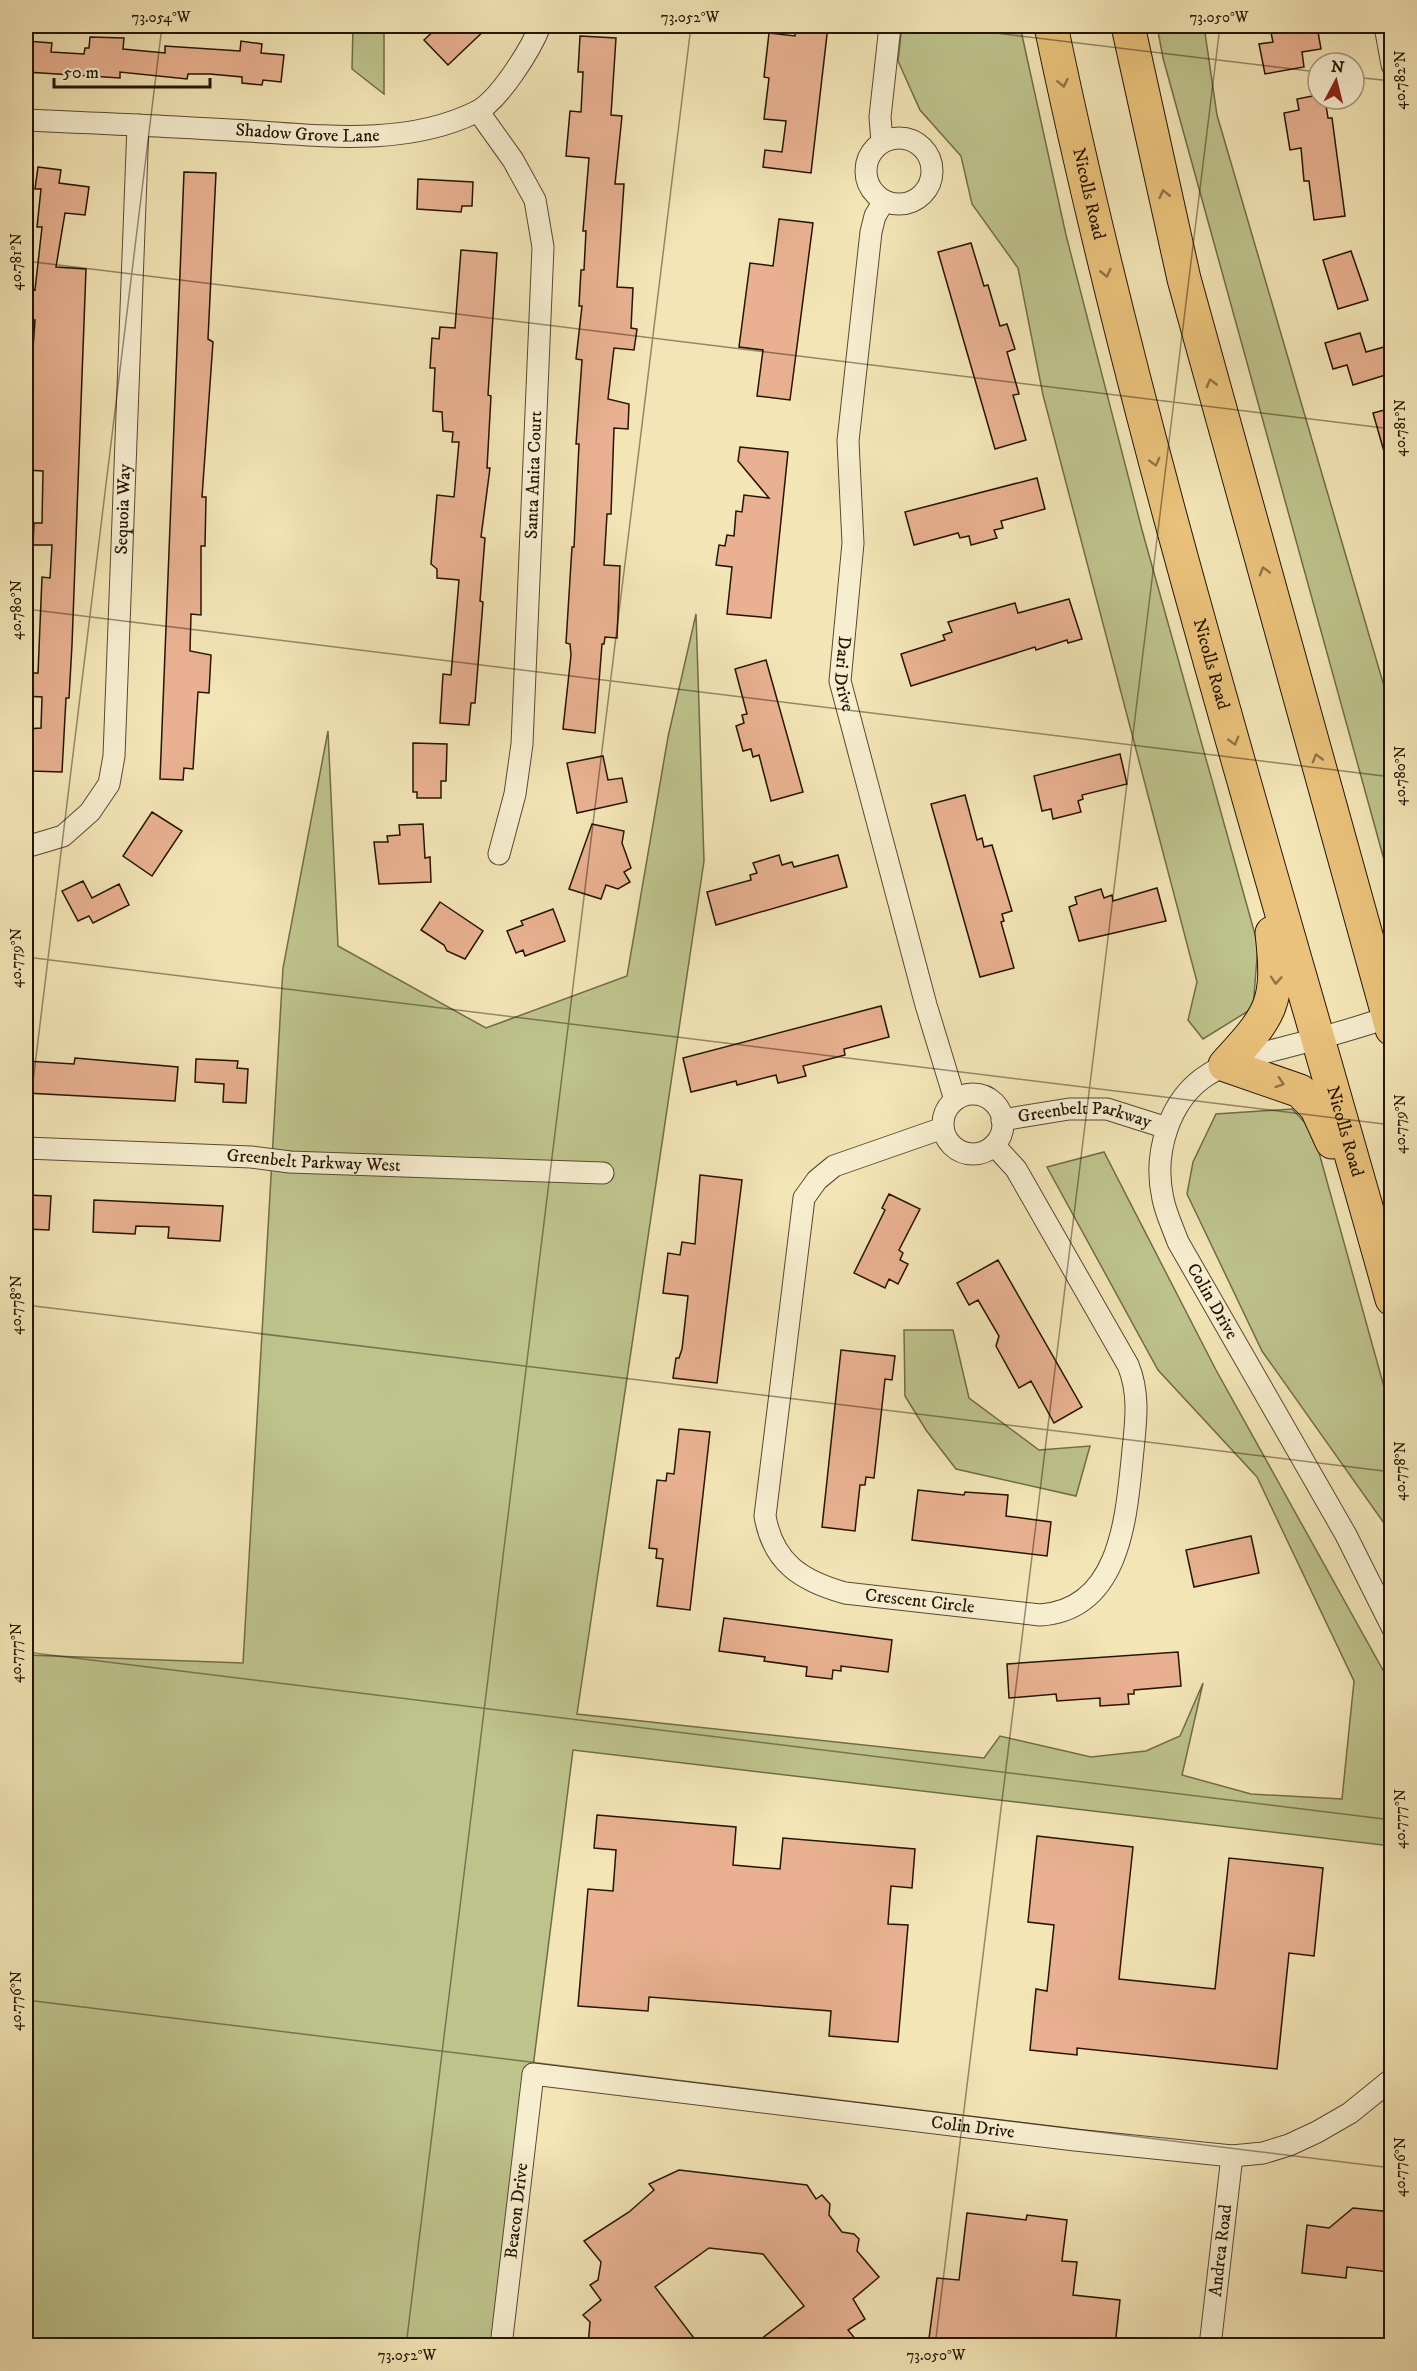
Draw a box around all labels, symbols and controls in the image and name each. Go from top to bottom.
text: 73.054°W [132,8,191,27]
text: 73.052°W [661,8,720,27]
text: 73.050°W [1189,8,1249,27]
text: 40.782°N [1391,50,1410,110]
scale bar [54,51,210,89]
north arrow [1306,51,1366,111]
text: N [1330,56,1345,78]
text: 50 m [63,62,99,84]
one-way arrow [1056,77,1069,87]
street label: Shadow Grove Lane [235,119,380,147]
street label: Nicolls Road [1067,146,1110,242]
one-way arrow [1158,189,1171,199]
text: 40.781°N [7,233,26,291]
one-way arrow [1098,268,1111,278]
one-way arrow [1206,378,1218,389]
text: 40.781°N [1391,399,1410,457]
street label: Santa Anita Court [521,410,547,539]
one-way arrow [1148,456,1160,467]
street label: Sequoia Way [111,463,136,555]
one-way arrow [1259,566,1271,577]
text: 40.780°N [7,580,26,640]
street label: Nicolls Road [1188,616,1234,712]
street label: Dari Drive [829,635,859,714]
one-way arrow [1227,735,1239,746]
text: 40.780°N [1391,746,1410,806]
one-way arrow [1312,753,1324,764]
text: 40.779°N [7,928,26,988]
one-way arrow [1270,976,1283,985]
one-way arrow [1274,1076,1285,1088]
street label: Nicolls Road [1321,1083,1368,1179]
text: 40.779°N [1391,1094,1410,1154]
street label: Greenbelt Parkway [1016,1098,1155,1133]
street label: Greenbelt Parkway West [226,1145,401,1177]
street label: Colin Drive [1182,1259,1243,1343]
text: 40.778°N [7,1275,26,1335]
text: 40.778°N [1391,1441,1410,1501]
street label: Crescent Circle [864,1584,976,1619]
text: 40.777°N [7,1623,26,1683]
text: 40.777°N [1391,1789,1410,1849]
text: 40.776°N [7,1971,26,2031]
street label: Colin Drive [930,2112,1016,2144]
text: 40.776°N [1391,2137,1410,2197]
street label: Beacon Drive [500,2162,533,2260]
street label: Andrea Road [1205,2203,1237,2298]
text: 73.052°W [378,2346,437,2365]
text: 73.050°W [906,2346,966,2365]

